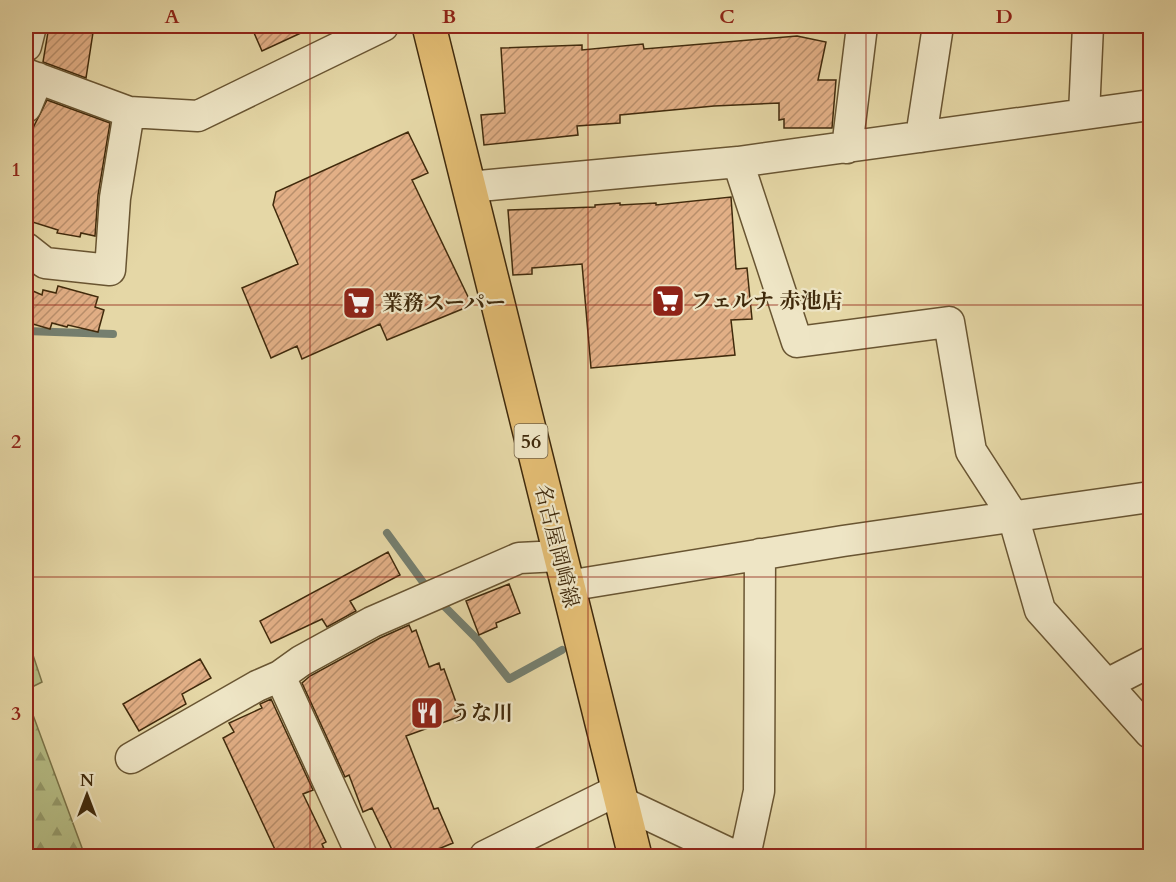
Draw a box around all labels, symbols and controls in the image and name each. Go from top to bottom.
text: A [164,3,180,30]
text: B [442,3,456,30]
text: C [719,3,735,30]
text: D [995,3,1013,30]
text: 1 [11,156,21,183]
supermarket icon: フェルナ 赤池店 [650,283,686,319]
supermarket icon: 業務スーパー [341,285,377,321]
place label: フェルナ 赤池店 [691,287,843,316]
place label: 業務スーパー [382,289,506,318]
road number: 56 [514,424,548,458]
text: 2 [11,428,21,455]
street label: 名古屋岡崎線 [527,481,586,611]
restaurant icon: うな川 [409,695,445,731]
place label: うな川 [450,699,513,728]
text: 3 [11,700,21,727]
north arrow [57,765,117,825]
text: N [80,770,94,792]

